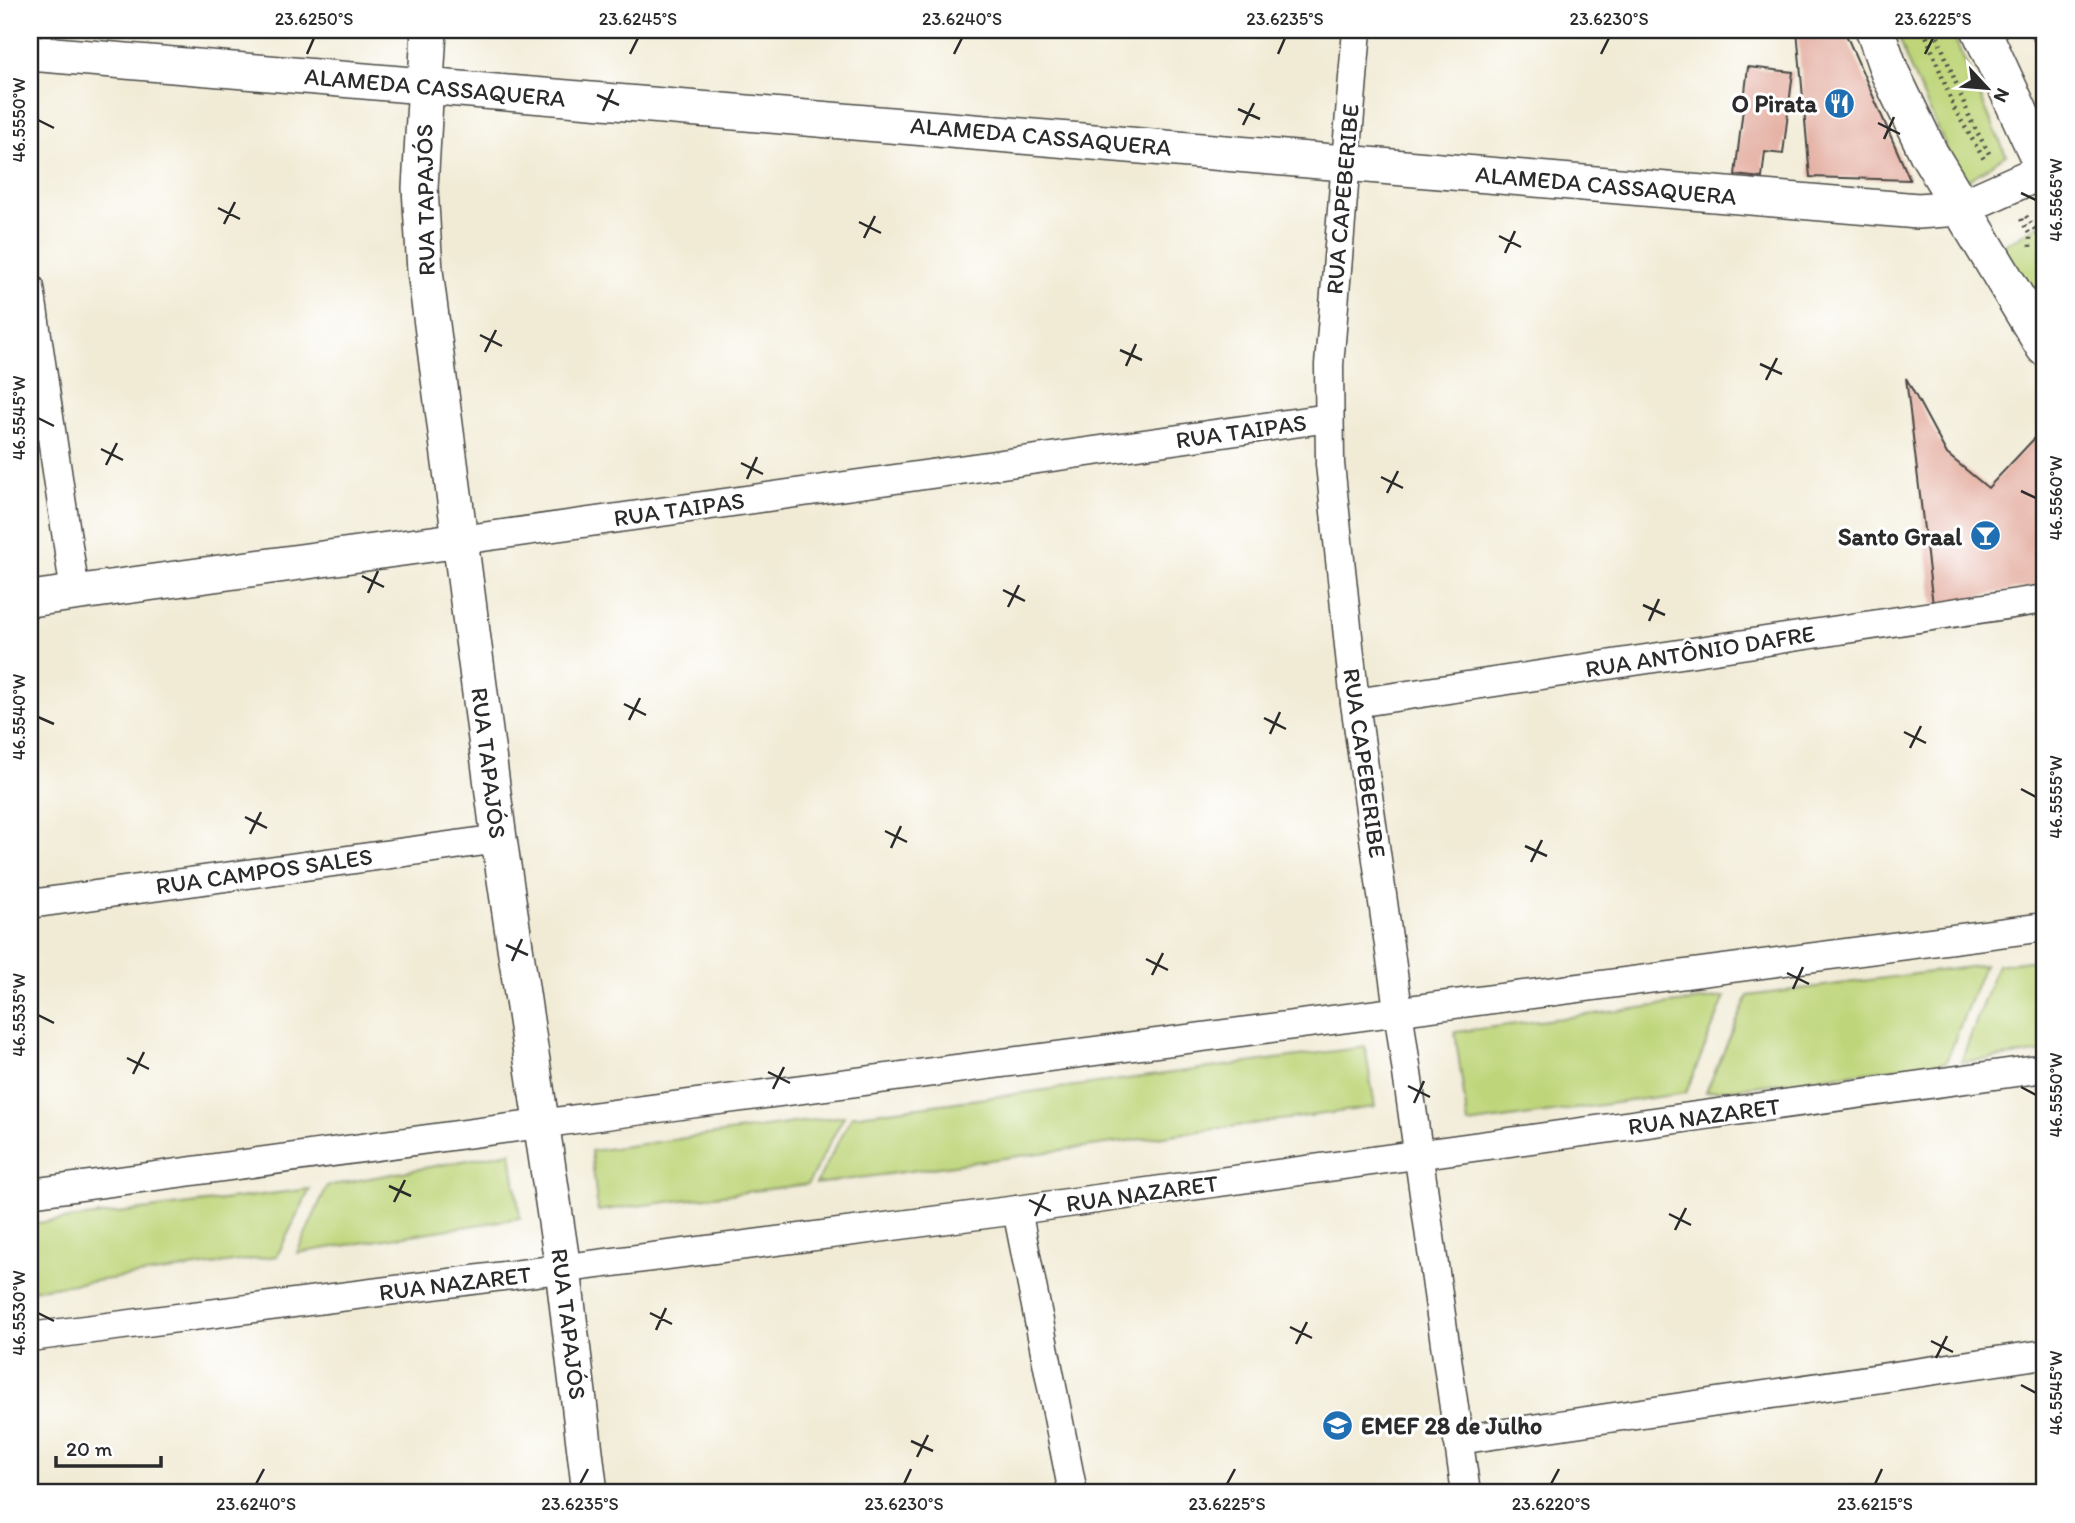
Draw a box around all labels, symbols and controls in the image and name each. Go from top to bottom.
text: 23.6250°S [275,8,353,30]
text: 23.6245°S [599,8,677,30]
text: 23.6240°S [922,8,1002,30]
text: 23.6235°S [1246,8,1324,30]
text: 23.6230°S [1569,8,1649,30]
text: 23.6225°S [1894,8,1972,30]
north arrow [1952,52,2022,122]
street label: ALAMEDA CASSAQUERA [303,61,567,113]
text: 46.5550°W [8,78,30,162]
text: N [1989,84,2015,106]
restaurant icon: O Pirata [1823,86,1857,120]
place label: O Pirata [1732,89,1818,118]
street label: RUA CAPEBERIBE [1319,103,1365,295]
street label: ALAMEDA CASSAQUERA [909,110,1173,162]
street label: RUA TAPAJÓS [409,124,441,276]
text: 46.5565°W [2045,158,2067,242]
street label: ALAMEDA CASSAQUERA [1474,159,1738,211]
text: 46.5545°W [8,376,30,460]
street label: RUA TAIPAS [1174,407,1308,455]
text: 46.5560°W [2045,456,2067,540]
street label: RUA TAIPAS [612,485,746,533]
bar icon: Santo Graal [1968,519,2002,553]
place label: Santo Graal [1838,522,1962,551]
street label: RUA ANTÔNIO DAFRE [1583,619,1817,683]
street label: RUA CAPEBERIBE [1337,666,1393,860]
text: 46.5540°W [8,674,30,760]
street label: RUA TAPAJÓS [465,686,513,840]
text: 46.5555°W [2045,755,2067,839]
street label: RUA CAMPOS SALES [154,841,374,901]
text: 46.5535°W [8,973,30,1057]
text: 46.5550°W [2045,1053,2067,1137]
street label: RUA NAZARET [1626,1091,1782,1141]
street label: RUA NAZARET [1064,1168,1220,1218]
street label: RUA TAPAJÓS [545,1247,593,1401]
street label: RUA NAZARET [377,1259,533,1307]
text: 46.5530°W [8,1270,30,1356]
text: 46.5545°W [2045,1351,2067,1435]
school or university icon: EMEF 28 de Julho [1321,1408,1355,1442]
place label: EMEF 28 de Julho [1361,1411,1542,1440]
scale bar [56,1425,161,1469]
text: 20 m [66,1436,113,1461]
text: 23.6240°S [216,1493,296,1515]
text: 23.6235°S [541,1493,619,1515]
text: 23.6230°S [864,1493,944,1515]
text: 23.6225°S [1188,1493,1266,1515]
text: 23.6220°S [1512,1493,1590,1515]
text: 23.6215°S [1837,1493,1913,1515]

